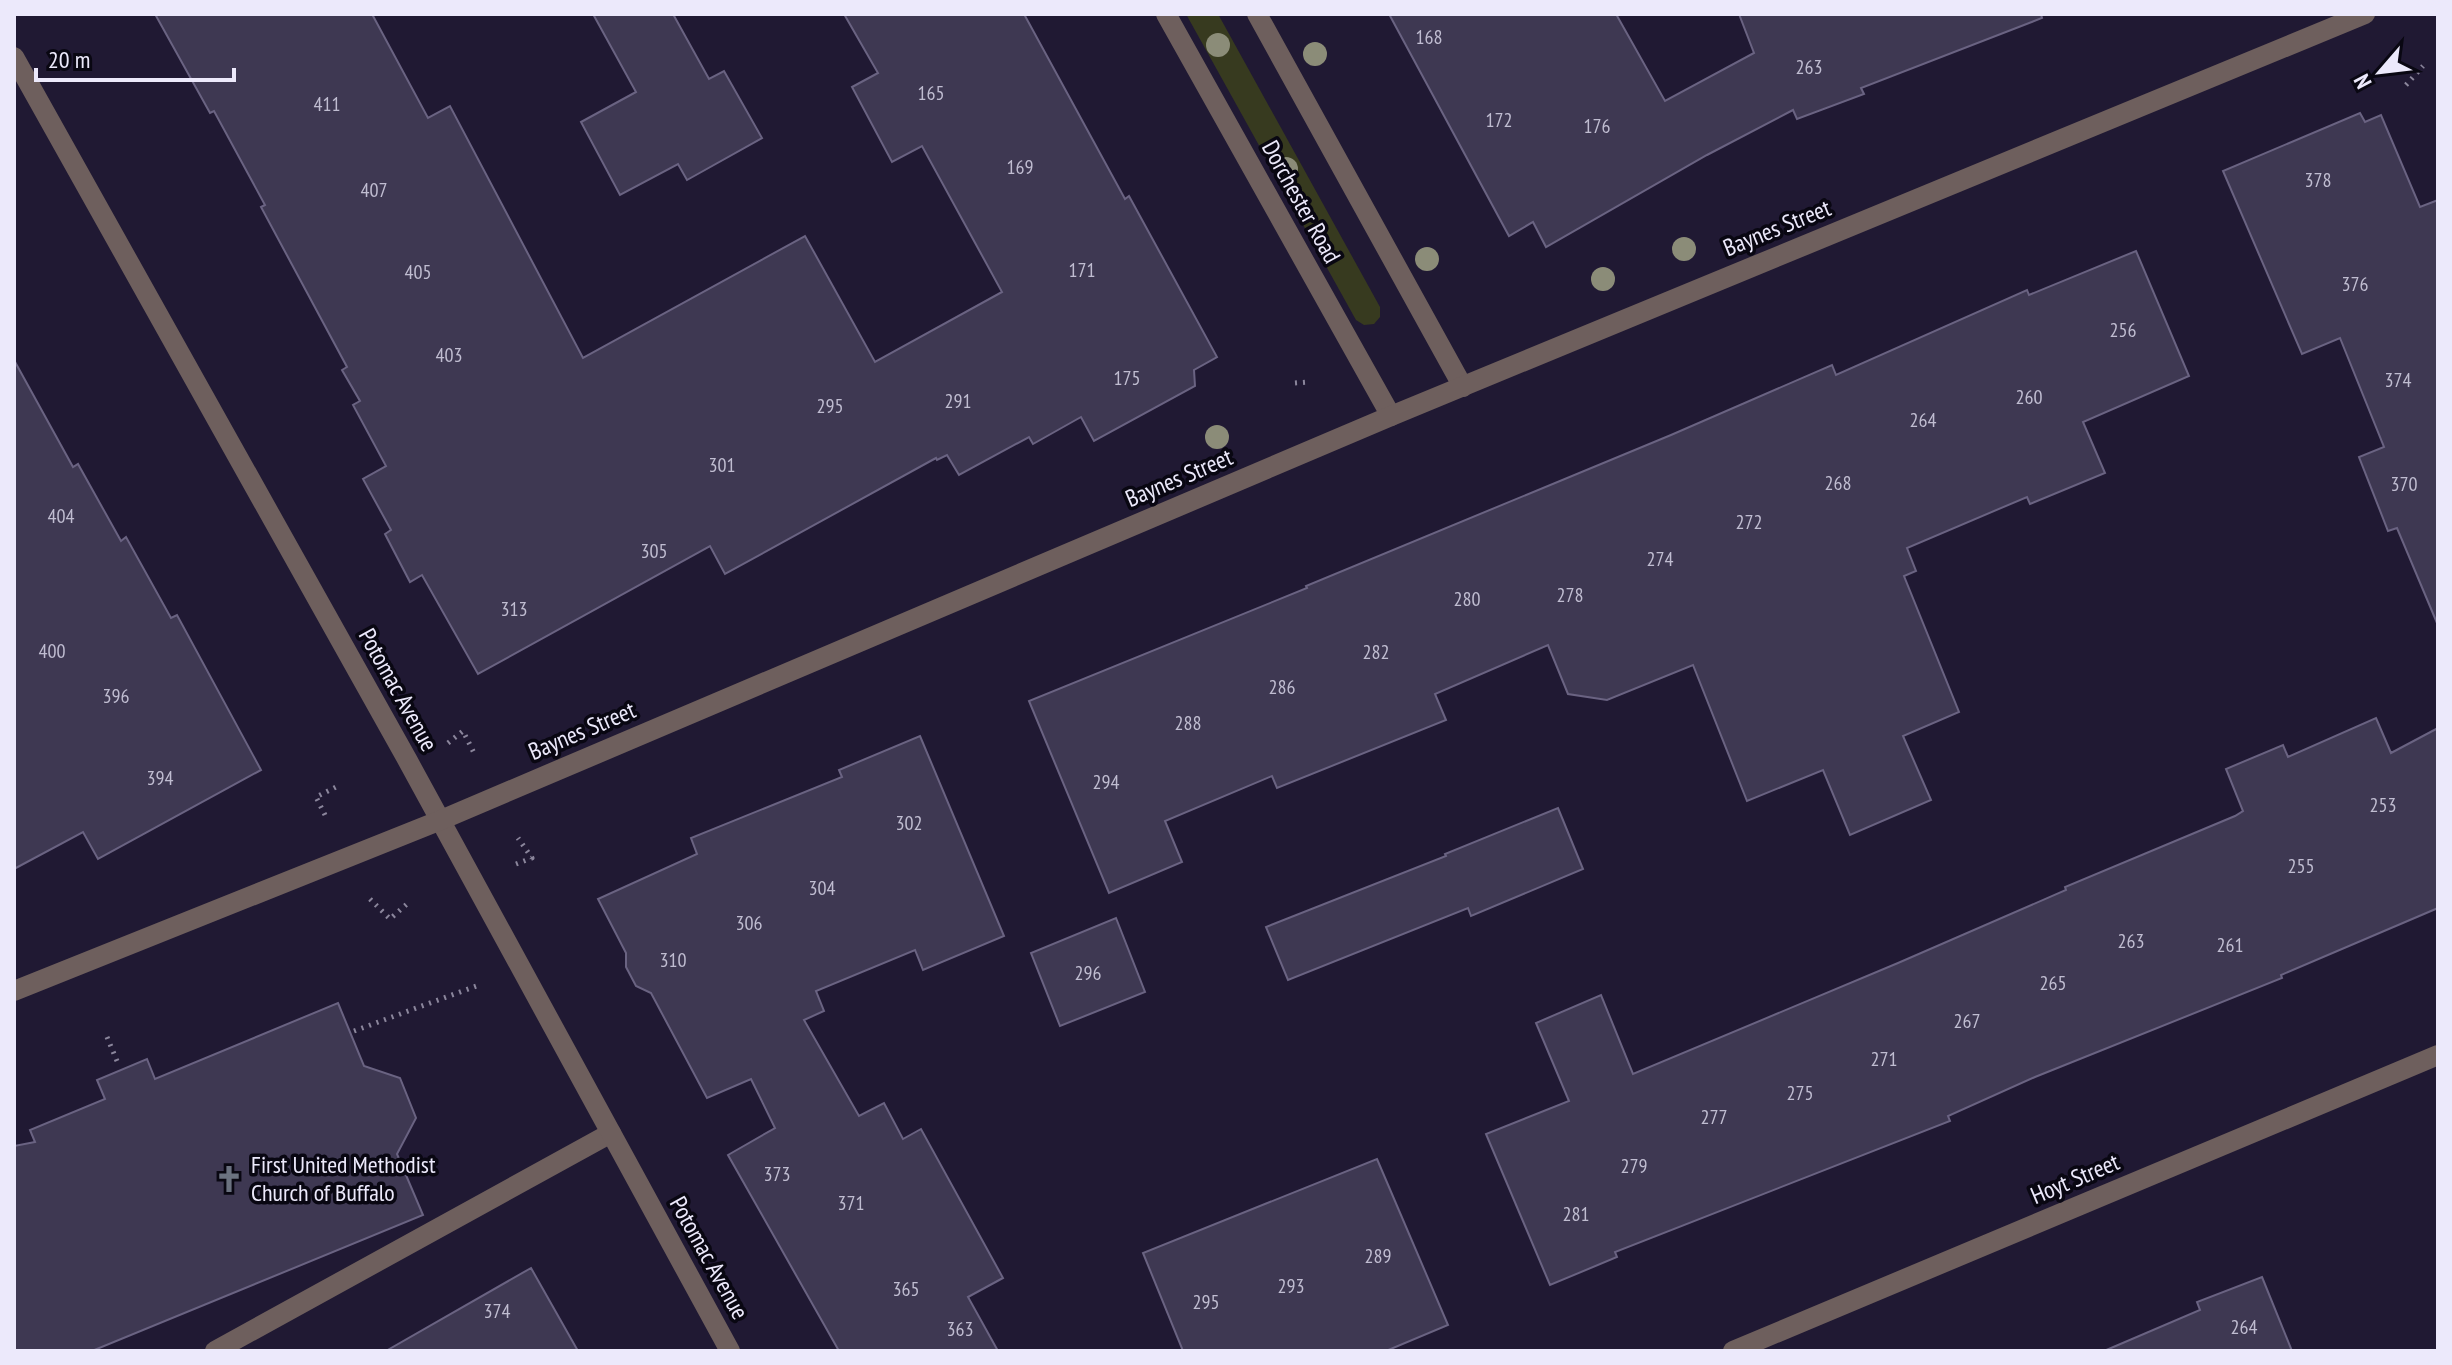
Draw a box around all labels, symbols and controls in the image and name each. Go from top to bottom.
house number: 168 [1416,24,1443,50]
scale bar [36,32,234,82]
north arrow [2340,32,2420,112]
text: 20 m [48,44,90,75]
house number: 263 [1796,54,1823,80]
text: N [2347,70,2377,93]
house number: 165 [918,80,945,106]
house number: 411 [314,91,341,117]
house number: 172 [1486,107,1513,133]
house number: 176 [1584,113,1611,139]
street label: Dorchester Road [1255,135,1348,269]
house number: 169 [1007,154,1034,180]
house number: 378 [2305,167,2332,193]
house number: 407 [361,177,388,203]
street label: Baynes Street [1718,192,1835,263]
house number: 171 [1069,257,1096,283]
house number: 405 [405,259,432,285]
house number: 376 [2342,271,2369,297]
house number: 256 [2110,317,2137,343]
house number: 403 [436,342,463,368]
house number: 175 [1114,365,1141,391]
house number: 374 [2385,367,2412,393]
house number: 260 [2016,384,2043,410]
house number: 291 [945,388,972,414]
house number: 295 [817,393,844,419]
house number: 264 [1910,407,1937,433]
street label: Baynes Street [1121,441,1237,514]
house number: 301 [709,452,736,478]
house number: 268 [1825,470,1852,496]
house number: 370 [2391,471,2418,497]
house number: 404 [48,503,75,529]
house number: 272 [1736,509,1763,535]
house number: 305 [641,538,668,564]
house number: 274 [1647,546,1674,572]
house number: 278 [1557,582,1584,608]
house number: 280 [1454,586,1481,612]
house number: 313 [501,596,528,622]
street label: Potomac Avenue [352,623,445,757]
house number: 400 [39,638,66,664]
house number: 282 [1363,639,1390,665]
house number: 286 [1269,674,1296,700]
house number: 396 [103,683,130,709]
street label: Baynes Street [524,694,640,767]
house number: 288 [1175,710,1202,736]
house number: 394 [147,765,174,791]
house number: 294 [1093,769,1120,795]
house number: 253 [2370,792,2397,818]
house number: 302 [896,810,923,836]
house number: 255 [2288,853,2315,879]
house number: 304 [809,875,836,901]
house number: 306 [736,910,763,936]
house number: 263 [2118,928,2145,954]
house number: 261 [2217,932,2244,958]
house number: 310 [660,947,687,973]
house number: 296 [1075,960,1102,986]
house number: 265 [2040,970,2067,996]
house number: 267 [1954,1008,1981,1034]
house number: 271 [1871,1046,1898,1072]
house number: 275 [1787,1080,1814,1106]
house number: 277 [1701,1104,1728,1130]
street label: Hoyt Street [2026,1146,2124,1211]
place label: First United Methodist Church of Buffalo [251,1149,436,1208]
house number: 279 [1621,1153,1648,1179]
house number: 373 [764,1161,791,1187]
church icon: First United Methodist Church of Buffalo [214,1164,244,1194]
house number: 371 [838,1190,865,1216]
street label: Potomac Avenue [663,1191,756,1325]
house number: 281 [1563,1201,1590,1227]
house number: 289 [1365,1243,1392,1269]
house number: 293 [1278,1273,1305,1299]
house number: 365 [893,1276,920,1302]
house number: 295 [1193,1289,1220,1315]
house number: 374 [484,1298,511,1324]
house number: 264 [2231,1314,2258,1340]
house number: 363 [947,1316,974,1342]

